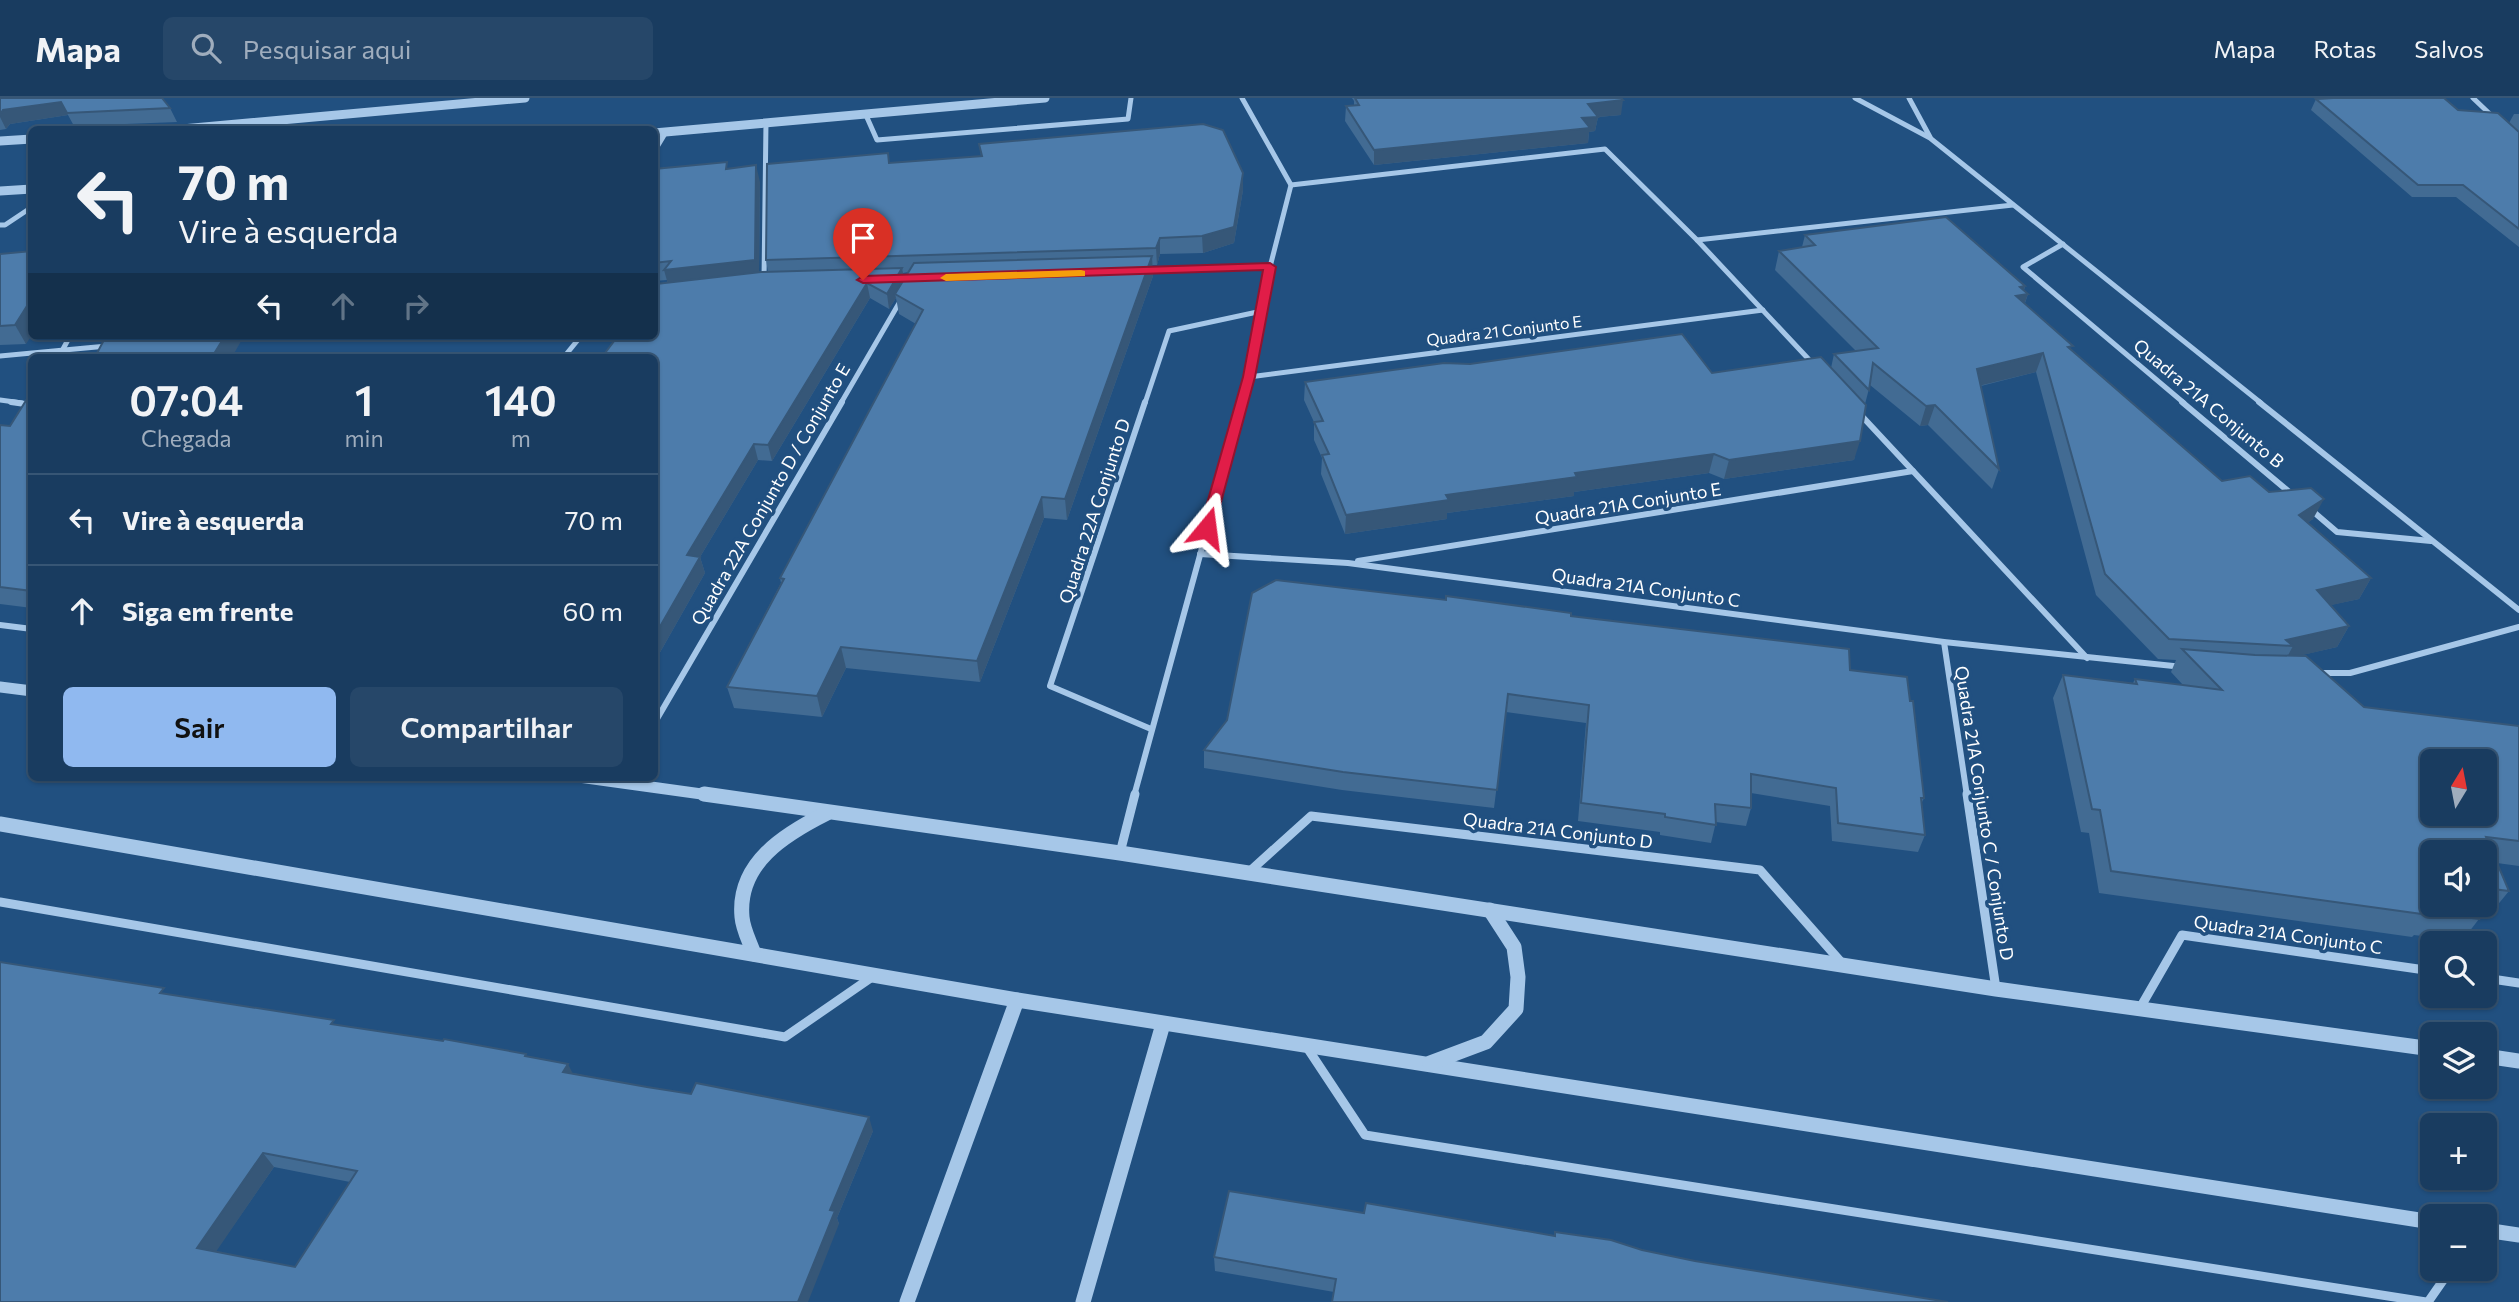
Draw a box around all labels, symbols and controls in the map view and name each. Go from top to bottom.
search box [163,17,653,80]
text: Mapa [35,28,121,69]
icon: search [187,29,225,67]
text: Pesquisar aqui [243,33,411,64]
text: Mapa [2214,34,2276,63]
text: Rotas [2314,34,2376,63]
text: Salvos [2414,34,2484,63]
text: 70 m [178,150,289,210]
icon: left [63,154,154,245]
pin [833,208,893,280]
text: Vire à esquerda [178,210,399,250]
icon: arrive [844,219,882,257]
icon: left [251,287,289,325]
icon: ahead [324,287,362,325]
icon: right [397,287,435,325]
street label: Quadra 21 Conjunto E [1425,311,1583,349]
street label: Quadra 21A Conjunto B [2129,334,2289,472]
street label: Quadra 22A Conjunto D / Conjunto E [686,359,854,629]
text: 07:04 [129,373,243,425]
text: 1 [355,373,373,425]
text: 140 [485,373,557,425]
street label: Quadra 22A Conjunto D [1054,416,1134,606]
text: Chegada [141,424,232,452]
text: min [345,424,384,452]
text: m [511,424,531,452]
street label: Quadra 21A Conjunto E [1533,477,1723,529]
position arrow [1170,491,1244,565]
icon: left [63,501,101,539]
text: Vire à esquerda [122,504,304,535]
text: 70 m [565,504,623,535]
street label: Quadra 21A Conjunto C [1550,563,1742,611]
icon: ahead [63,592,101,630]
text: Siga em frente [122,595,293,626]
text: 60 m [563,595,623,626]
street label: Quadra 21A Conjunto C / Conjunto D [1951,664,2019,962]
button: Sair [63,687,336,767]
button: Compartilhar [350,687,623,767]
north arrow [2420,749,2497,826]
map controls [2420,749,2497,1281]
street label: Quadra 21A Conjunto D [1462,807,1654,853]
button: sound [2420,840,2497,917]
street label: Quadra 21A Conjunto C [2192,910,2384,958]
button: search [2420,931,2497,1008]
button: layers [2420,1022,2497,1099]
button: + [2420,1113,2497,1190]
button: − [2420,1204,2497,1281]

